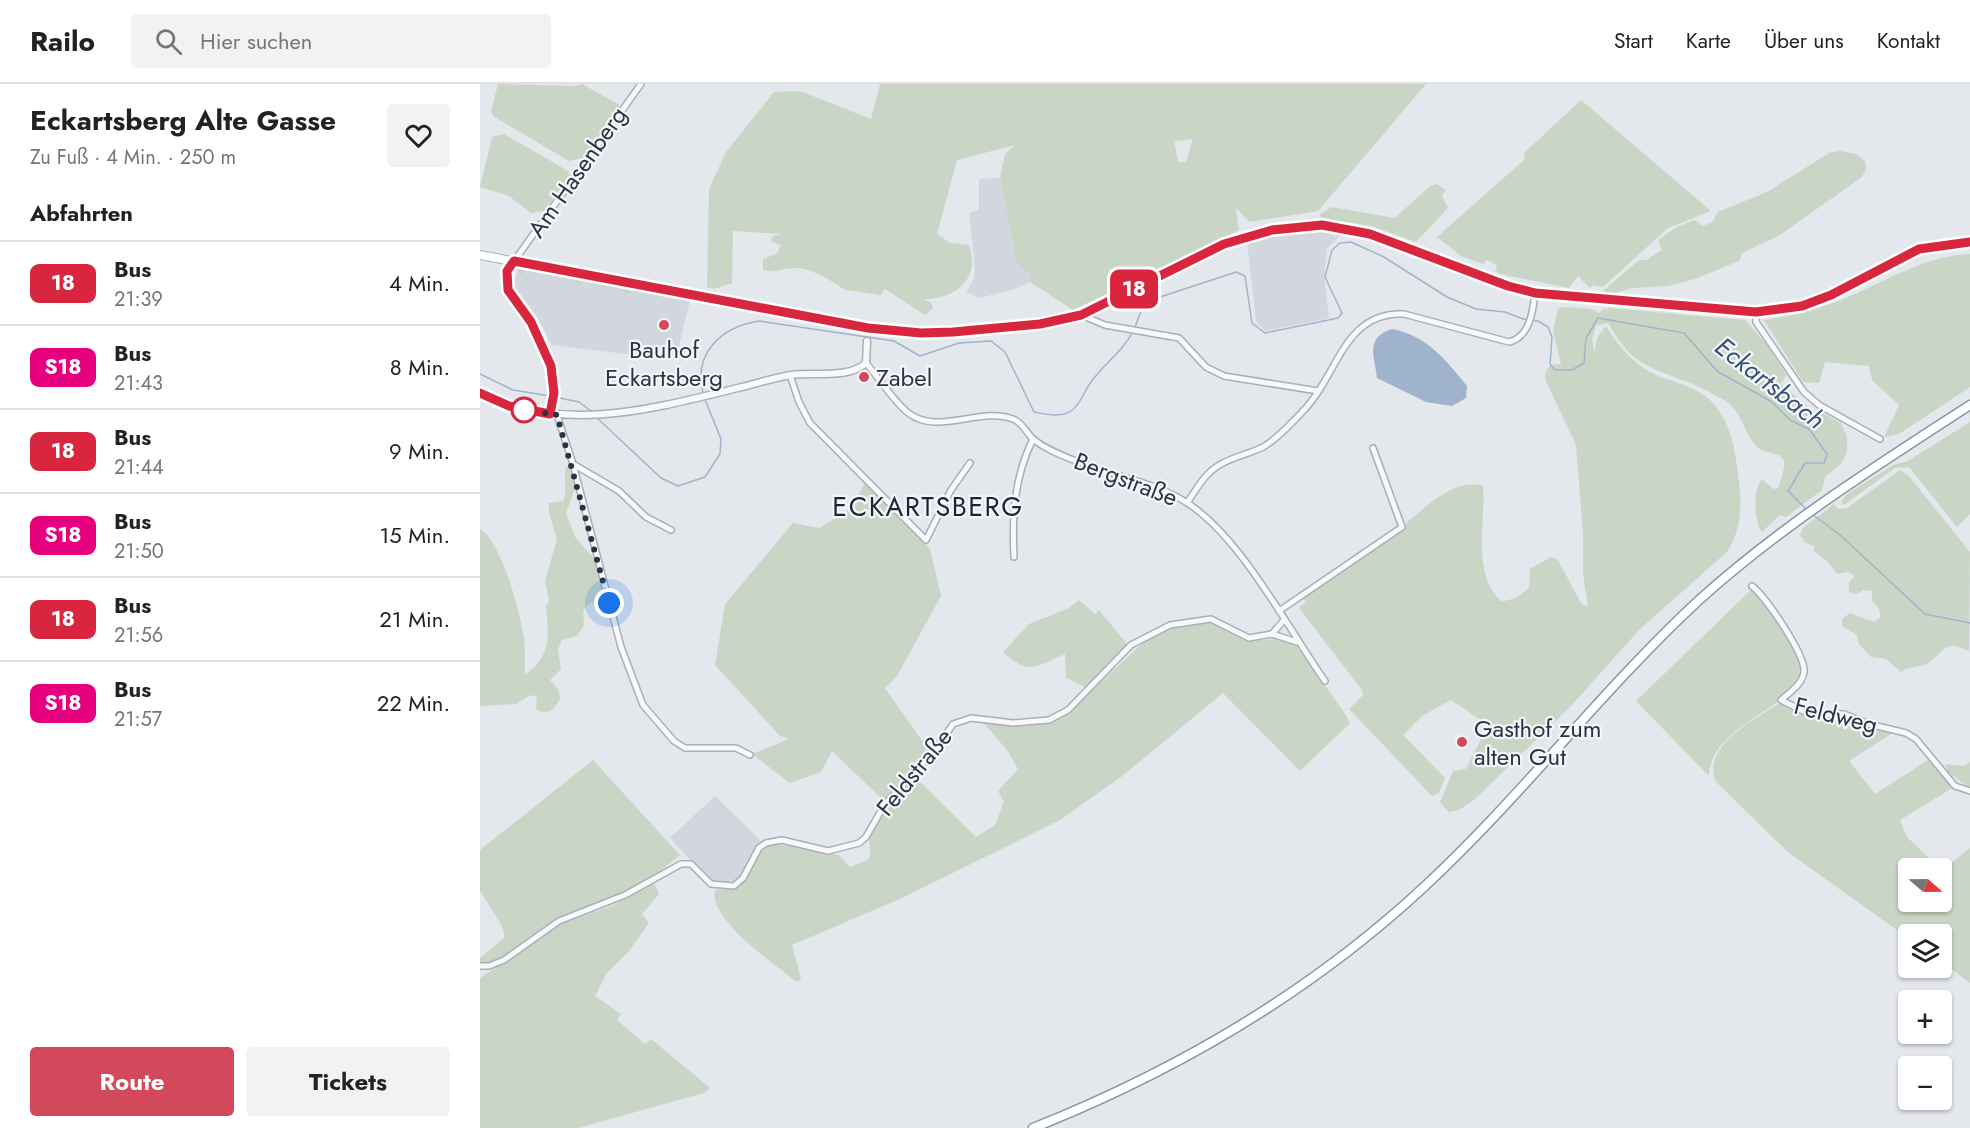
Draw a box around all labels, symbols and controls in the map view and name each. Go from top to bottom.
search box [131,14,551,68]
text: Railo [30,21,95,62]
icon: search [152,25,185,58]
text: Hier suchen [200,25,312,57]
text: Start [1614,26,1653,56]
text: Karte [1686,26,1731,56]
text: Über uns [1764,26,1844,56]
text: Kontakt [1877,26,1940,56]
street label: Am Hasenberg [519,99,635,245]
text: Eckartsberg Alte Gasse [30,100,336,141]
button: heart [387,104,450,167]
text: Zu Fuß · 4 Min. · 250 m [30,143,236,172]
text: Abfahrten [30,197,133,229]
text: Bus [114,253,151,285]
text: 4 Min. [389,267,450,299]
text: 18 [51,268,75,298]
line badge: 18 [1107,270,1161,308]
text: 18 [1122,274,1146,304]
text: 21:39 [114,285,163,314]
marker: Bauhof Eckartsberg [657,318,671,332]
water label: Eckartsbach [1707,328,1833,438]
place label: Bauhof Eckartsberg [605,332,723,395]
text: Bus [114,337,151,369]
text: 8 Min. [390,351,450,383]
text: S18 [45,352,81,382]
place label: Zabel [876,360,932,395]
text: 21:43 [114,369,163,398]
marker: Zabel [857,370,871,384]
unlabelled marker [511,397,537,423]
text: Bus [114,421,151,453]
text: 9 Min. [389,435,450,467]
text: 18 [51,436,75,466]
street label: Bergstraße [1069,443,1183,515]
text: 21:44 [114,453,164,482]
district label: ECKARTSBERG [832,487,1024,526]
text: Bus [114,505,151,537]
text: 15 Min. [379,519,450,551]
text: S18 [45,520,81,550]
text: 21:50 [114,537,164,566]
your location [594,588,624,618]
text: Bus [114,589,151,621]
text: 21 Min. [379,603,450,635]
text: 18 [51,604,75,634]
text: 21:56 [114,621,163,650]
text: Bus [114,673,151,705]
text: 22 Min. [377,687,450,719]
text: S18 [45,688,81,718]
street label: Feldweg [1791,688,1881,742]
text: 21:57 [114,705,162,734]
place label: Gasthof zum alten Gut [1474,711,1601,774]
street label: Feldstraße [868,721,960,823]
marker: Gasthof zum alten Gut [1455,735,1469,749]
north arrow [1898,858,1952,912]
map controls [1898,858,1952,1110]
button: layers [1898,924,1952,978]
button: + [1898,990,1952,1044]
button: Route [30,1047,234,1116]
button: Tickets [246,1047,450,1116]
button: − [1898,1056,1952,1110]

